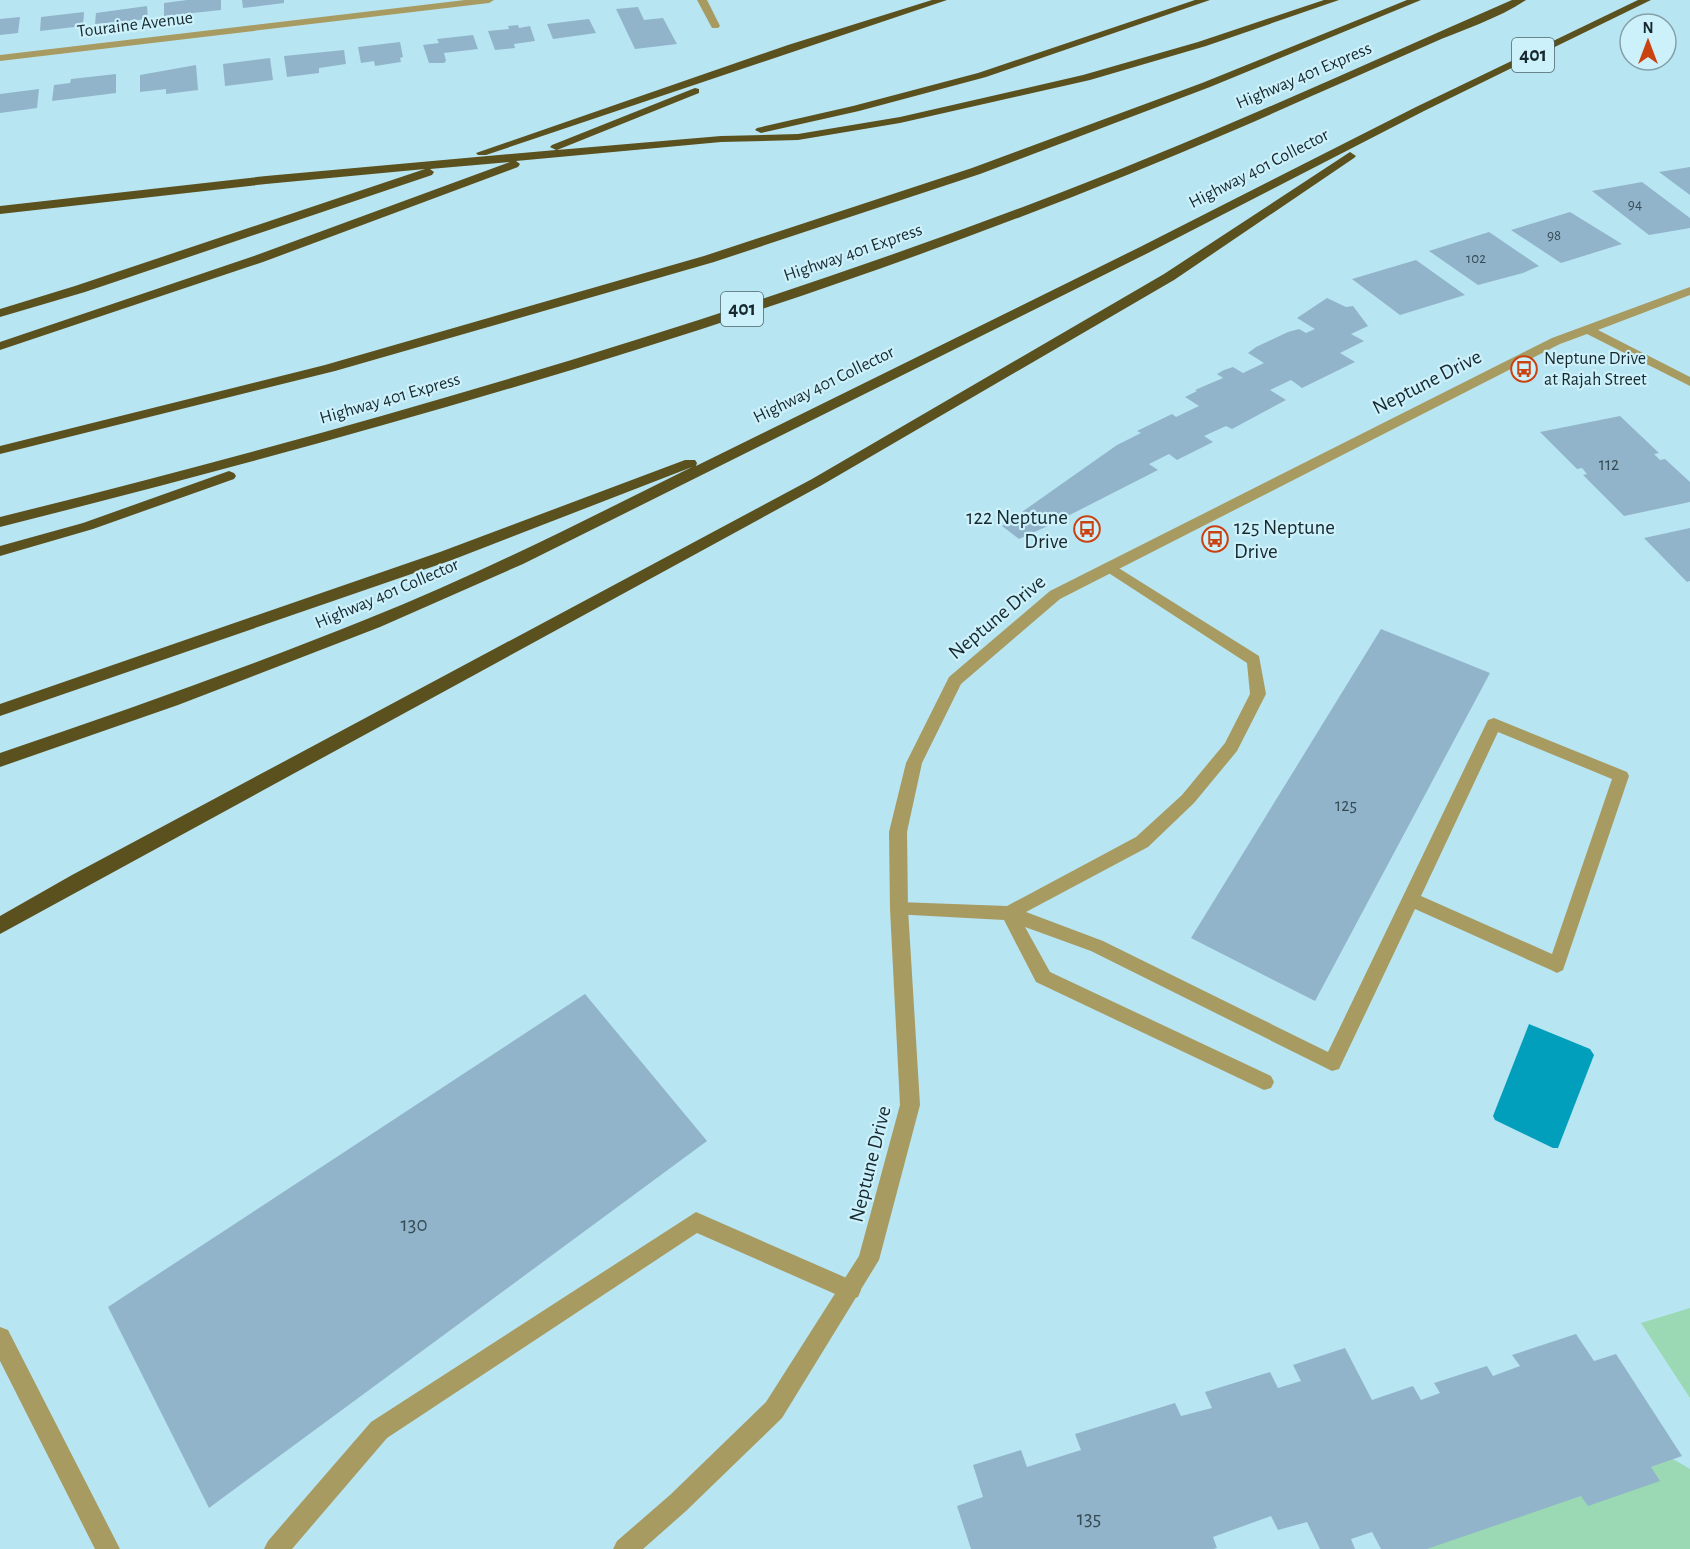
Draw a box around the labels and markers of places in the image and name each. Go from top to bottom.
place label: Neptune Drive at Rajah Street [1544,350,1647,389]
bus stop icon: Neptune Drive at Rajah Street [1509,354,1539,384]
place label: 122 Neptune Drive [966,507,1068,552]
bus stop icon: 122 Neptune Drive [1072,514,1102,544]
place label: 125 Neptune Drive [1234,517,1335,562]
bus stop icon: 125 Neptune Drive [1200,524,1230,554]

